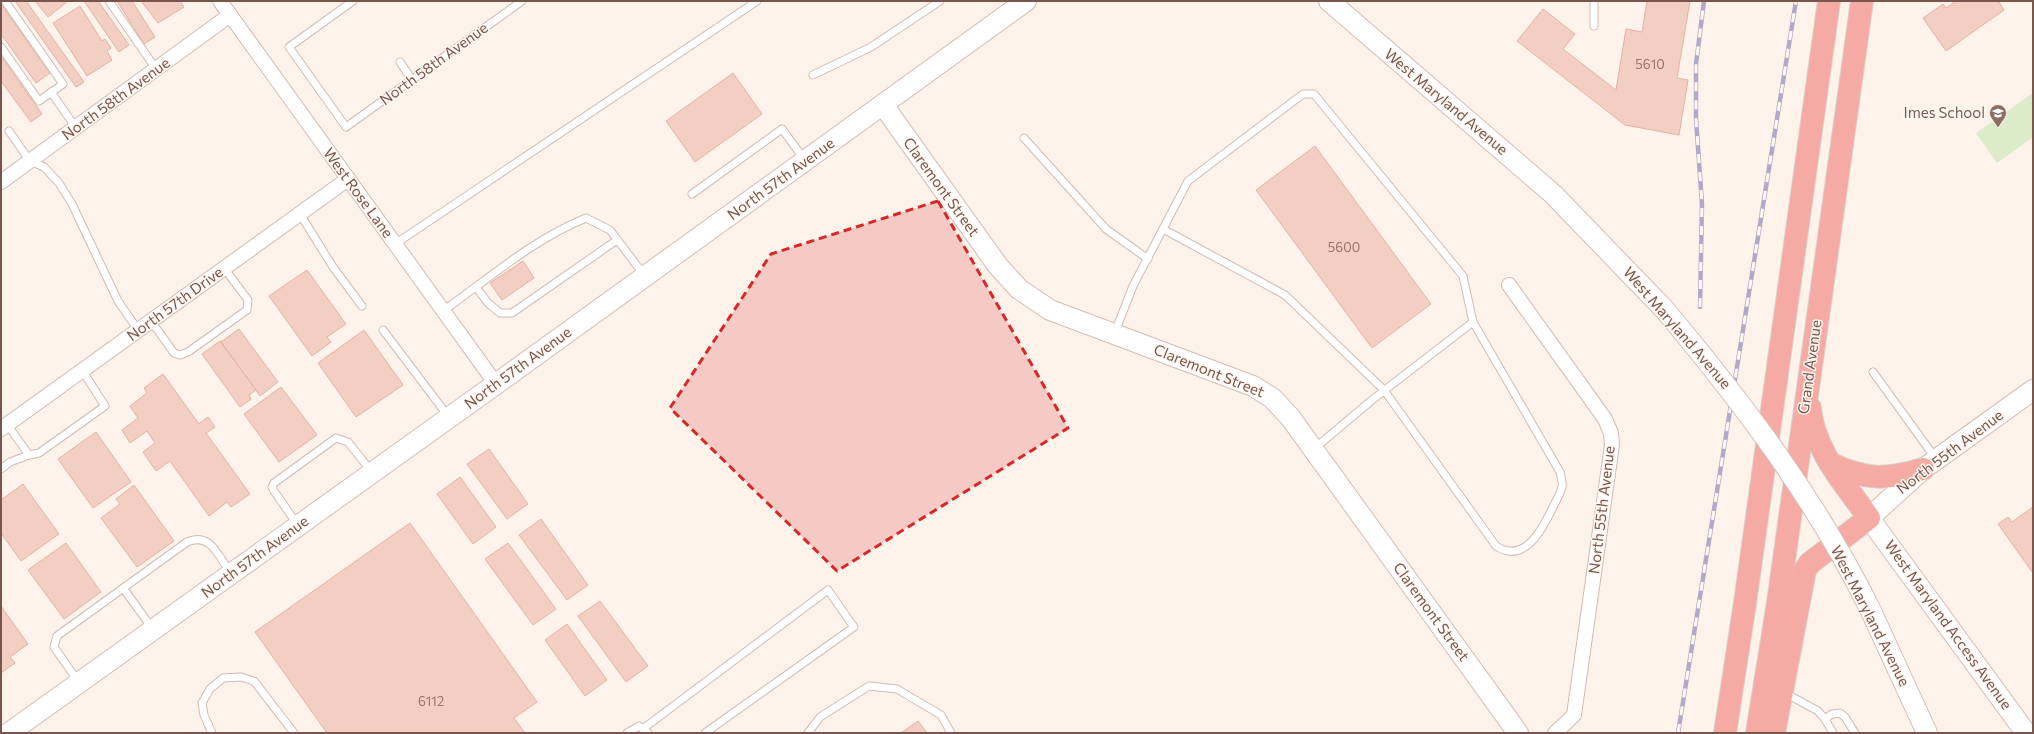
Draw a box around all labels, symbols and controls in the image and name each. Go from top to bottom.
street label: North 58th Avenue [376,18,491,108]
street label: West Maryland Avenue [1381,44,1512,158]
street label: North 58th Avenue [58,53,173,143]
house number: 5610 [1635,56,1665,72]
place label: Imes School [1904,103,1985,121]
school or university icon: Imes School [1988,103,2008,128]
street label: North 57th Avenue [723,133,838,223]
street label: Claremont Street [900,134,984,239]
street label: West Rose Lane [320,144,398,241]
house number: 5600 [1328,239,1360,255]
street label: North 57th Drive [123,262,226,344]
street label: West Maryland Avenue [1620,263,1736,392]
street label: Grand Avenue [1793,319,1825,415]
street label: North 57th Avenue [460,322,575,412]
street label: Claremont Street [1151,340,1267,400]
street label: North 55th Avenue [1893,405,2006,497]
street label: North 55th Avenue [1584,445,1618,575]
street label: North 57th Avenue [197,511,312,601]
street label: West Maryland Access Avenue [1881,536,2016,713]
street label: West Maryland Avenue [1828,542,1914,689]
street label: Claremont Street [1390,559,1474,664]
house number: 6112 [418,693,444,709]

